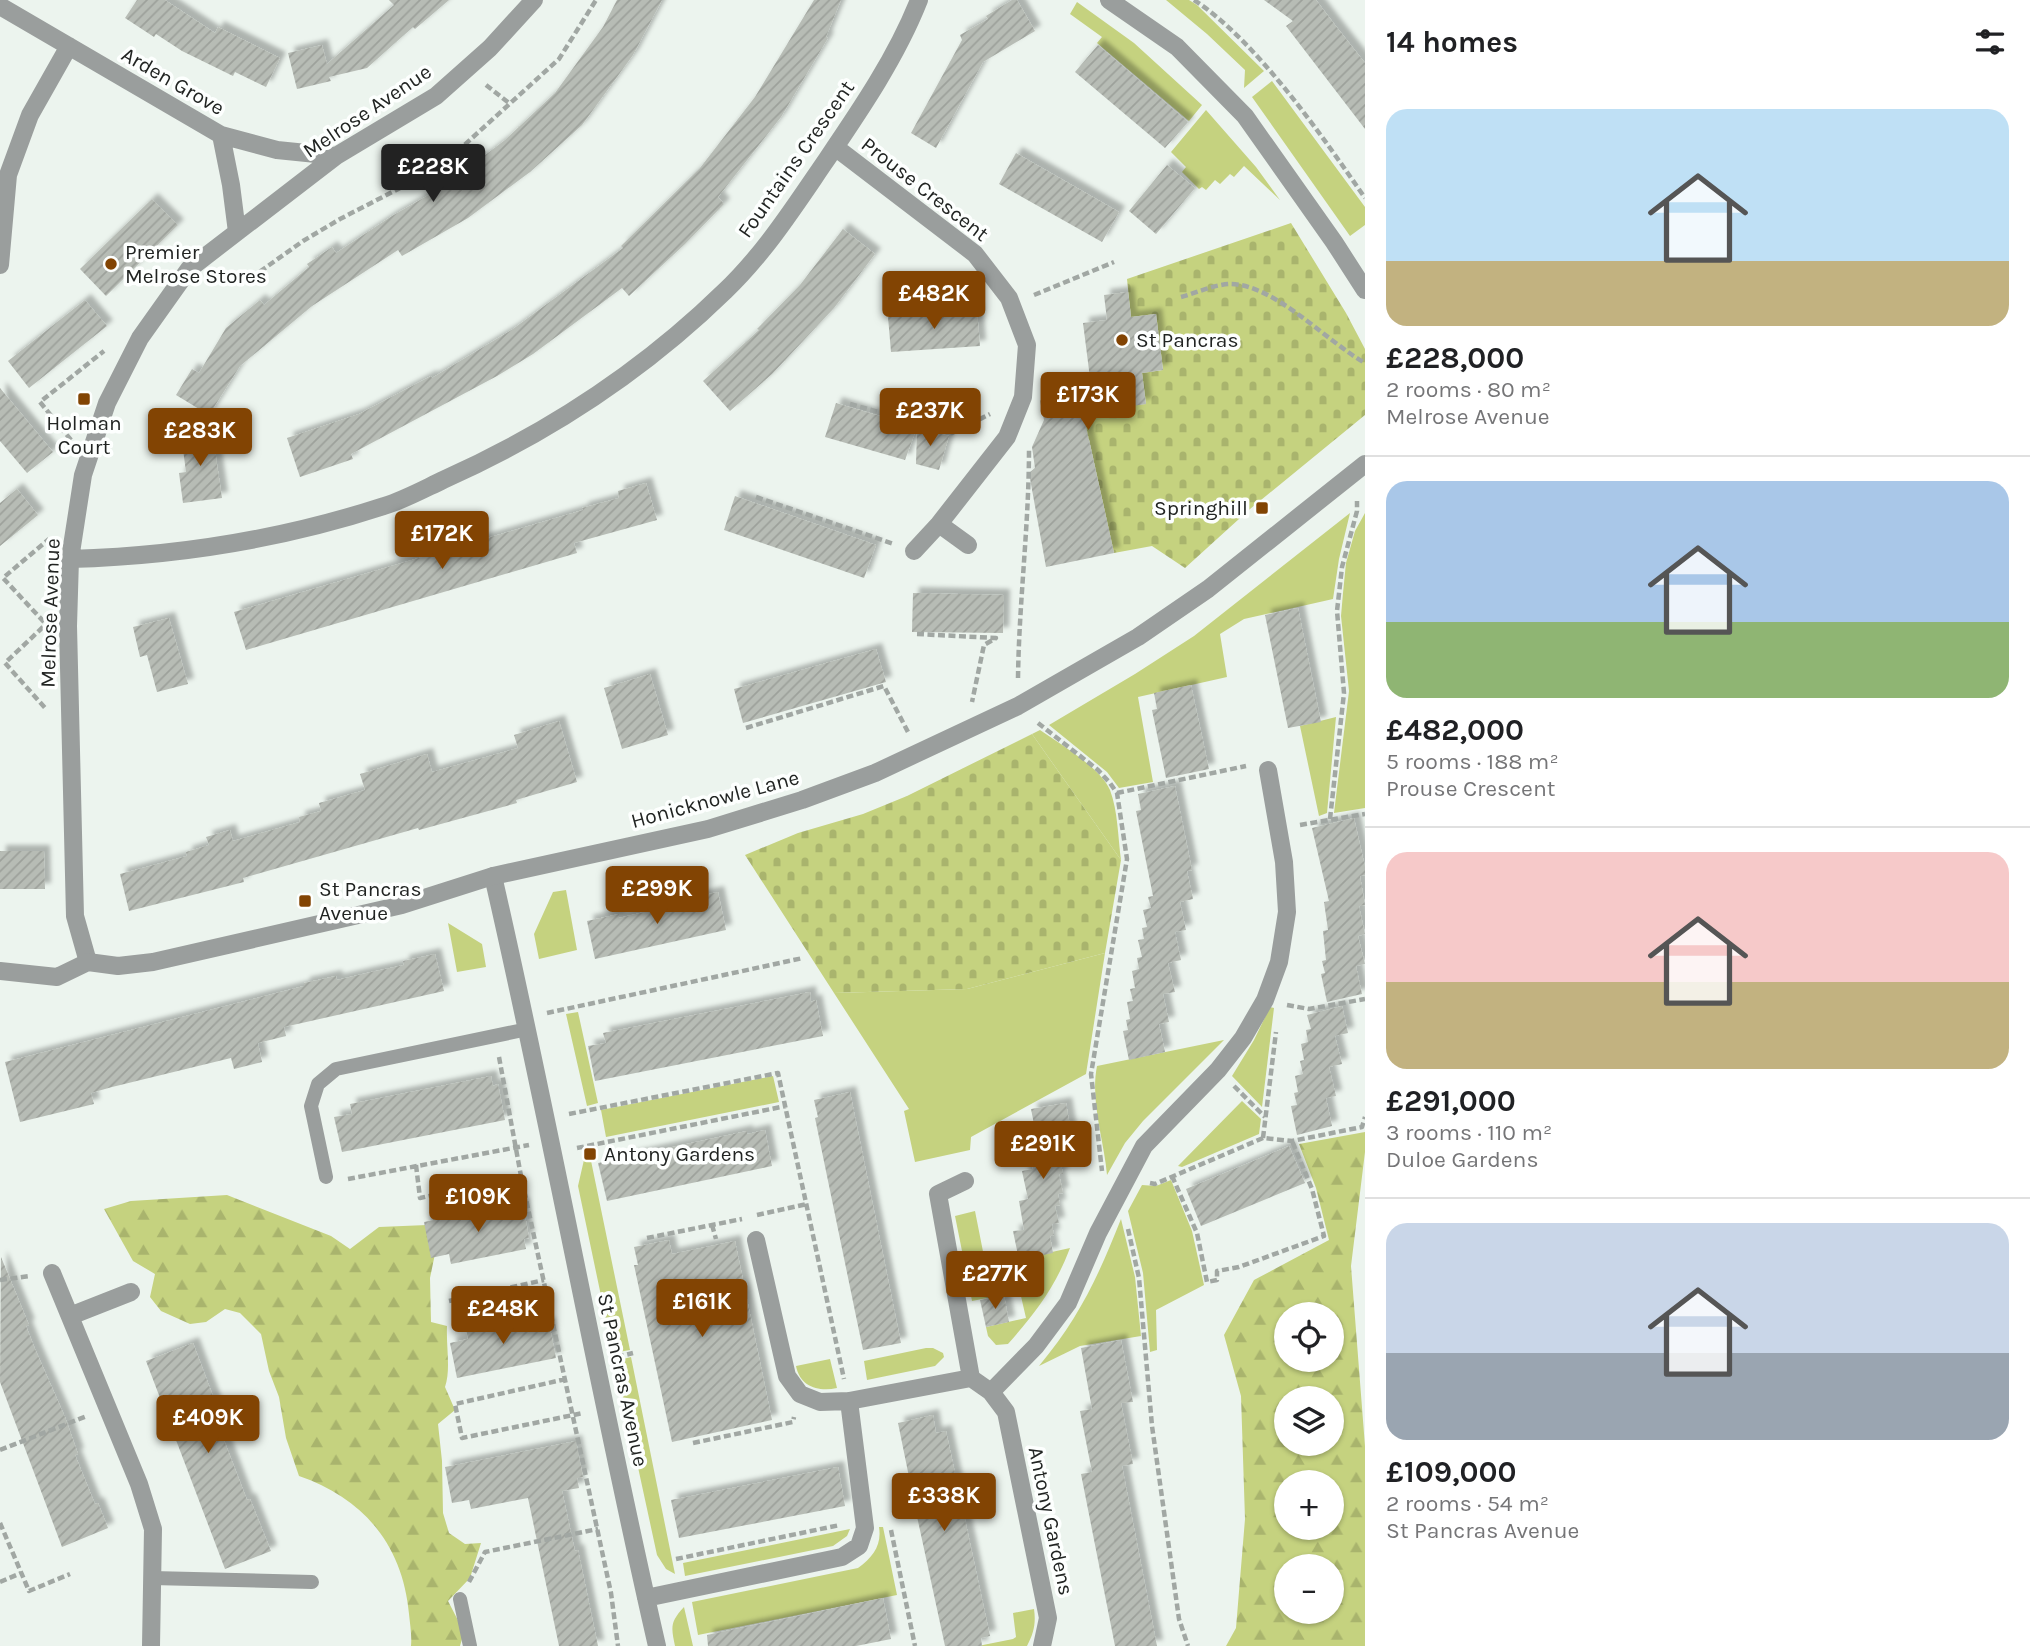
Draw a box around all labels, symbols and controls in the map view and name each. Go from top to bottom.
icon: filters [1971,23,2009,61]
text: 14 homes [1386,24,1518,60]
street label: Arden Grove [117,42,229,120]
street label: Melrose Avenue [298,59,436,163]
street label: Fountains Crescent [733,76,859,242]
street label: Prouse Crescent [857,132,993,246]
pin: £228K [384,144,482,204]
text: £228K [397,153,469,180]
icon: home [1635,155,1761,281]
place label: Premier Melrose Stores [125,240,267,288]
marker: Premier Melrose Stores [103,256,119,272]
pin: £482K [885,272,983,331]
text: £482K [898,280,970,307]
place label: St Pancras [1136,328,1238,352]
marker: St Pancras [1114,332,1130,348]
text: £228,000 [1386,340,1524,376]
pin: £173K [1039,372,1137,432]
text: 2 rooms · 80 m² [1386,376,1551,403]
text: £173K [1057,381,1119,408]
pin: £237K [881,388,979,448]
marker: Holman Court [76,391,92,407]
text: £237K [896,397,964,424]
text: Melrose Avenue [1386,403,1550,430]
pin: £283K [151,408,249,468]
place label: Holman Court [46,411,122,459]
text: £283K [164,417,236,444]
place label: Springhill [1154,496,1248,520]
marker: Springhill [1254,500,1270,516]
pin: £172K [393,512,491,571]
text: £172K [411,520,473,547]
icon: home [1635,527,1761,653]
street label: Melrose Avenue [35,538,65,688]
text: £482,000 [1386,712,1524,748]
text: 5 rooms · 188 m² [1386,748,1559,775]
street label: Honicknowle Lane [628,765,802,833]
text: Prouse Crescent [1386,775,1555,802]
pin: £299K [608,866,706,926]
text: £299K [622,875,692,902]
place label: St Pancras Avenue [319,877,421,925]
marker: St Pancras Avenue [297,893,313,909]
icon: home [1635,898,1761,1024]
text: £291,000 [1386,1083,1516,1119]
text: 3 rooms · 110 m² [1386,1119,1552,1146]
pin: £291K [994,1122,1092,1181]
text: £291K [1010,1130,1076,1157]
place label: Antony Gardens [604,1142,755,1166]
marker: Antony Gardens [582,1146,598,1162]
text: Duloe Gardens [1386,1146,1539,1173]
pin: £109K [429,1174,527,1234]
text: £109K [445,1183,511,1210]
pin: £277K [946,1252,1044,1311]
text: £277K [962,1260,1028,1287]
icon: home [1635,1269,1761,1395]
pin: £161K [653,1280,751,1339]
pin: £248K [454,1286,552,1346]
text: £161K [672,1288,732,1315]
street label: St Pancras Avenue [593,1291,653,1469]
text: £248K [467,1295,539,1322]
map controls [1274,1302,1344,1624]
button: locate [1274,1302,1344,1372]
button: layers [1274,1386,1344,1456]
pin: £409K [159,1396,257,1455]
text: £409K [172,1404,244,1431]
street label: Antony Gardens [1024,1445,1078,1597]
text: £109,000 [1386,1454,1517,1490]
button: + [1274,1470,1344,1540]
pin: £338K [895,1474,993,1533]
text: £338K [908,1482,980,1509]
text: 2 rooms · 54 m² [1386,1490,1549,1517]
text: St Pancras Avenue [1386,1517,1579,1544]
button: − [1274,1554,1344,1624]

